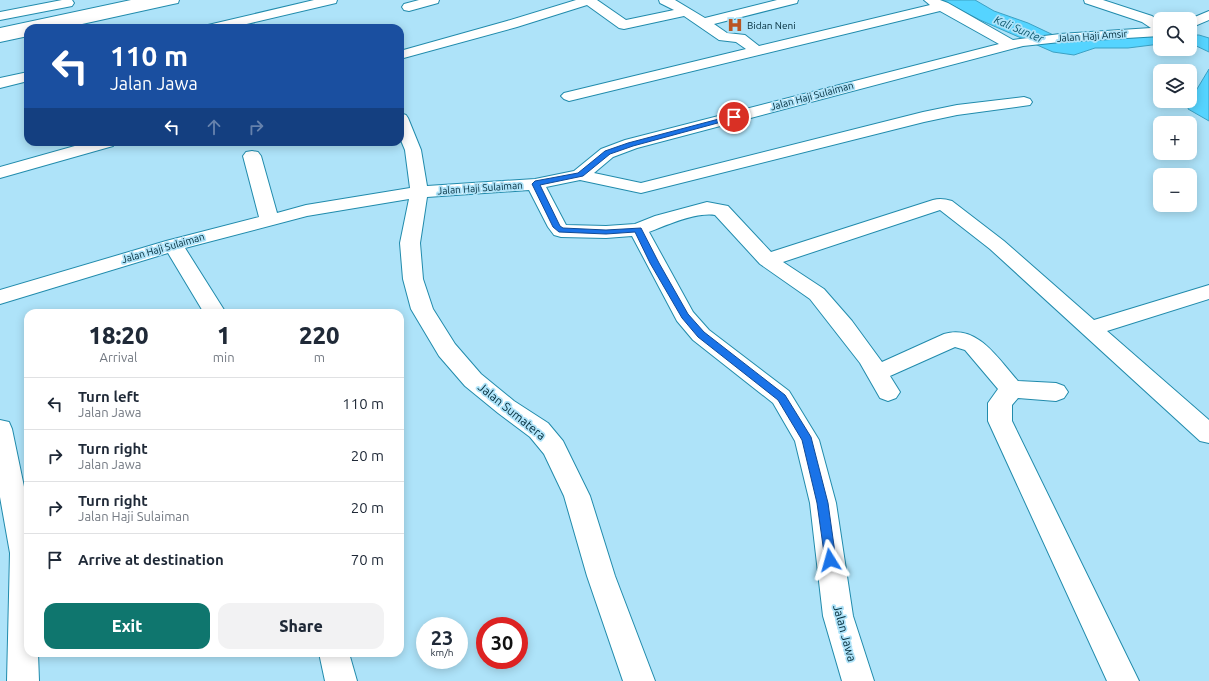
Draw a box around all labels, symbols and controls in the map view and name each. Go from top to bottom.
map controls [1153,12,1197,212]
button: search [1153,12,1197,56]
water label: Kali Sunter [993,13,1046,45]
hospital icon: Bidan Neni [726,16,744,34]
place label: Bidan Neni [747,20,796,31]
street label: Jalan Haji Amsir [1056,28,1128,44]
icon: left [44,40,96,92]
text: 110 m [110,40,188,71]
button: layers [1153,64,1197,108]
text: Jalan Jawa [110,73,198,93]
street label: Jalan Haji Sulaiman [769,80,855,112]
pin [717,100,751,134]
icon: arrive [723,106,745,128]
icon: left [161,116,183,138]
icon: ahead [203,116,225,138]
icon: right [245,116,267,138]
button: + [1153,116,1197,160]
button: − [1153,168,1197,212]
street label: Jalan Haji Sulaiman [437,180,523,196]
street label: Jalan Haji Sulaiman [120,231,206,265]
text: 18:20 [88,322,148,349]
text: 1 [217,322,230,349]
text: 220 [299,322,340,349]
text: Arrival [99,350,137,364]
text: min [213,350,235,364]
text: m [314,350,325,364]
street label: Jalan Sumatera [476,380,548,442]
text: Turn left [78,388,139,405]
icon: left [44,393,66,415]
text: 110 m [342,395,384,412]
text: Jalan Jawa [78,405,141,419]
text: Turn right [78,440,148,457]
icon: right [44,445,66,467]
text: 20 m [351,447,384,464]
text: Jalan Jawa [78,457,141,471]
text: Turn right [78,492,148,509]
icon: right [44,497,66,519]
text: 20 m [351,499,384,516]
text: Jalan Haji Sulaiman [78,509,189,523]
position arrow [809,539,851,581]
icon: arrive [44,549,66,571]
text: Arrive at destination [78,551,224,568]
text: 70 m [351,551,384,568]
button: Exit [44,603,210,649]
button: Share [218,603,384,649]
street label: Jalan Jawa [831,603,859,663]
speed limit sign: 30 [476,617,528,669]
text: 23 [431,626,453,649]
text: km/h [430,647,454,658]

